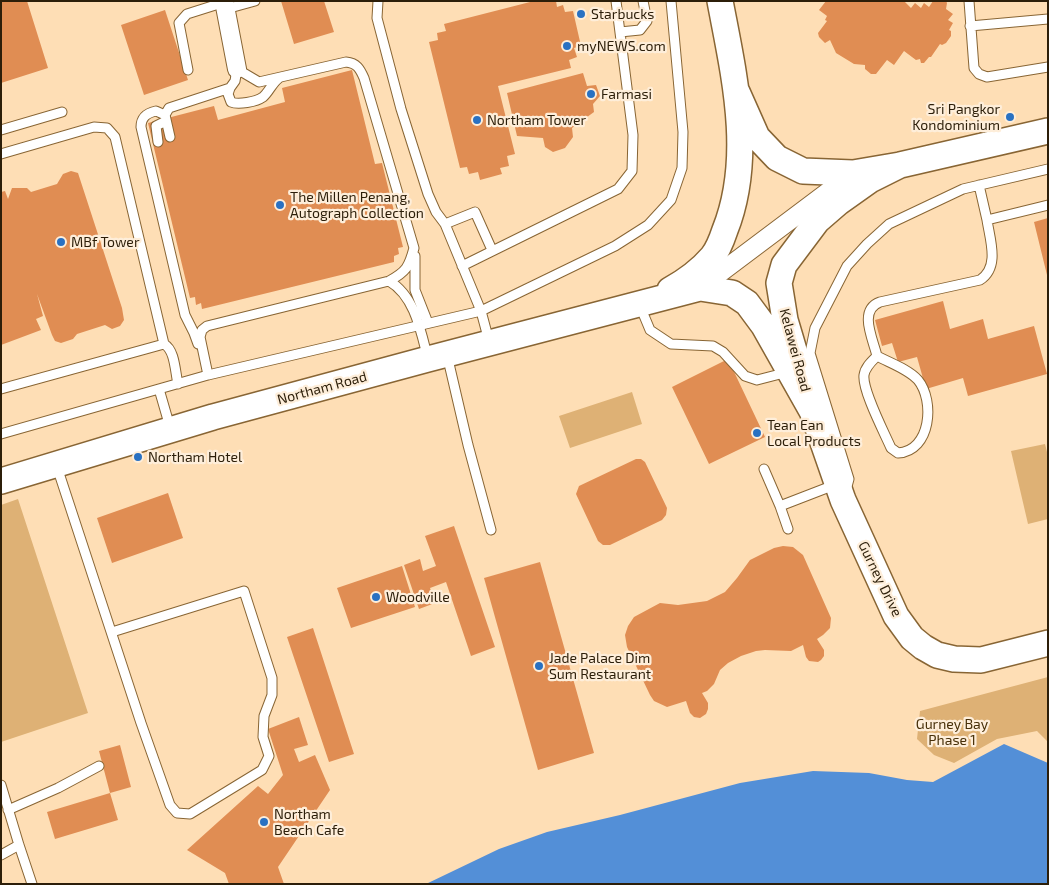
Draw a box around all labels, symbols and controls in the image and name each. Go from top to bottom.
place label: Starbucks [591,6,654,22]
marker: Starbucks [575,8,587,20]
place label: myNEWS.com [577,38,666,54]
marker: myNEWS.com [561,40,573,52]
place label: Farmasi [601,86,652,102]
marker: Farmasi [585,88,597,100]
place label: Sri Pangkor Kondominium [912,101,1000,134]
marker: Sri Pangkor Kondominium [1004,111,1016,123]
place label: Northam Tower [487,112,586,128]
marker: Northam Tower [471,114,483,126]
place label: The Millen Penang, Autograph Collection [290,189,424,222]
marker: The Millen Penang, Autograph Collection [274,199,286,211]
place label: MBf Tower [71,234,140,250]
marker: MBf Tower [55,236,67,248]
street label: Kelawei Road [776,307,814,393]
street label: Northam Road [275,368,369,408]
place label: Tean Ean Local Products [767,417,861,450]
marker: Tean Ean Local Products [751,427,763,439]
place label: Northam Hotel [148,449,242,465]
marker: Northam Hotel [132,451,144,463]
street label: Gurney Drive [855,539,905,619]
place label: Woodville [386,589,450,605]
marker: Woodville [370,591,382,603]
place label: Jade Palace Dim Sum Restaurant [549,650,651,682]
marker: Jade Palace Dim Sum Restaurant [533,660,545,672]
park label: Gurney Bay Phase 1 [916,716,988,749]
place label: Northam Beach Cafe [274,806,344,839]
marker: Northam Beach Cafe [258,816,270,828]

